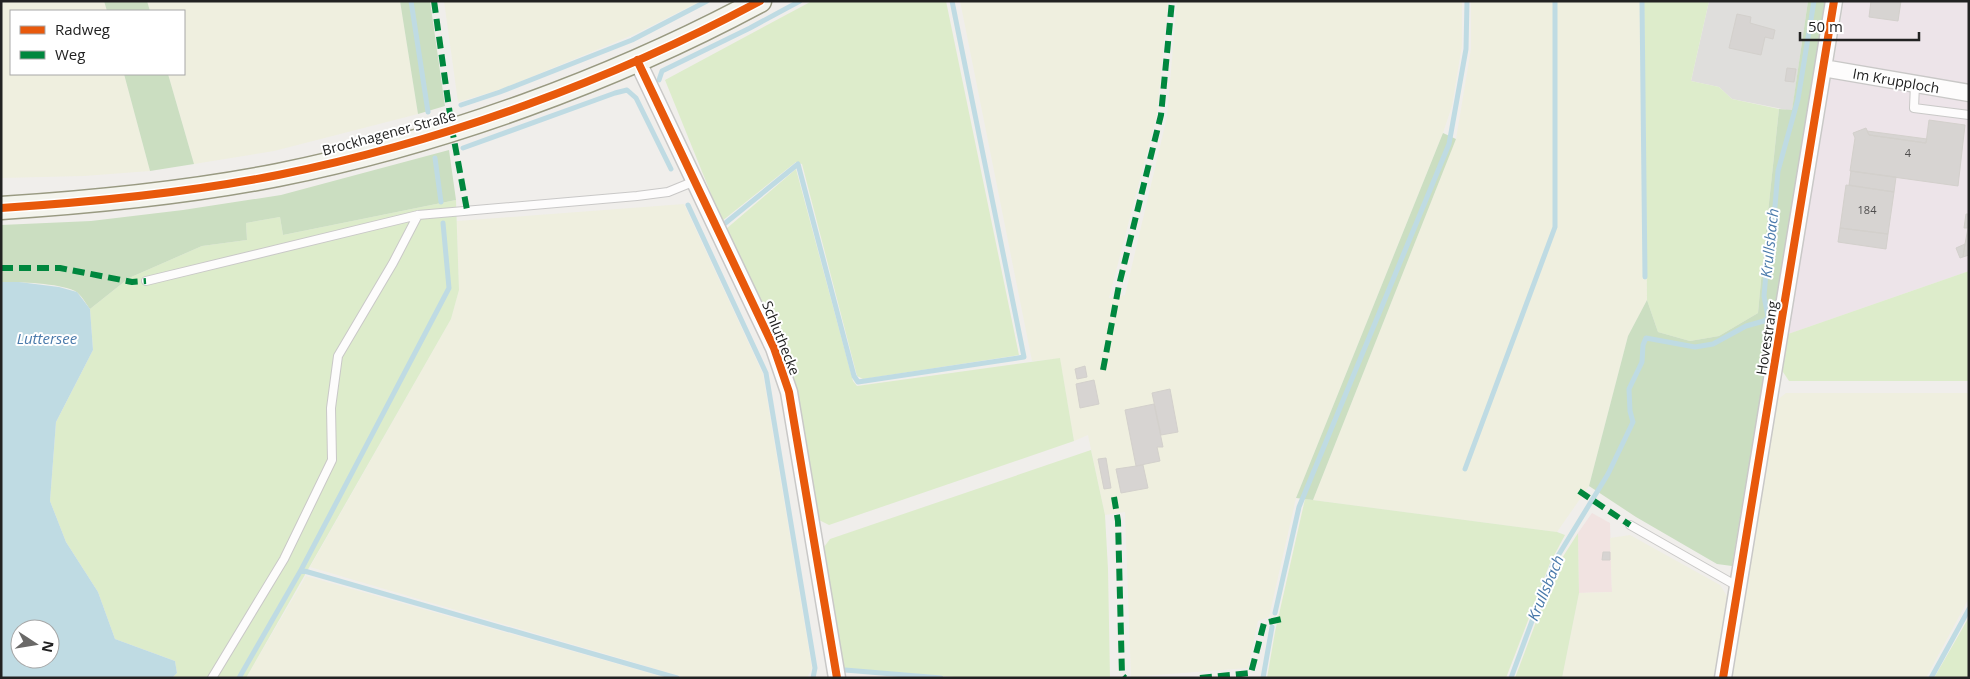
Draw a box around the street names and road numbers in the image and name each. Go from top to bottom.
street label: Im Krupploch [1851,64,1941,97]
street label: Brockhagener Straße [320,105,458,160]
street label: Schluthecke [758,298,805,378]
street label: Hovestrang [1751,299,1782,376]

